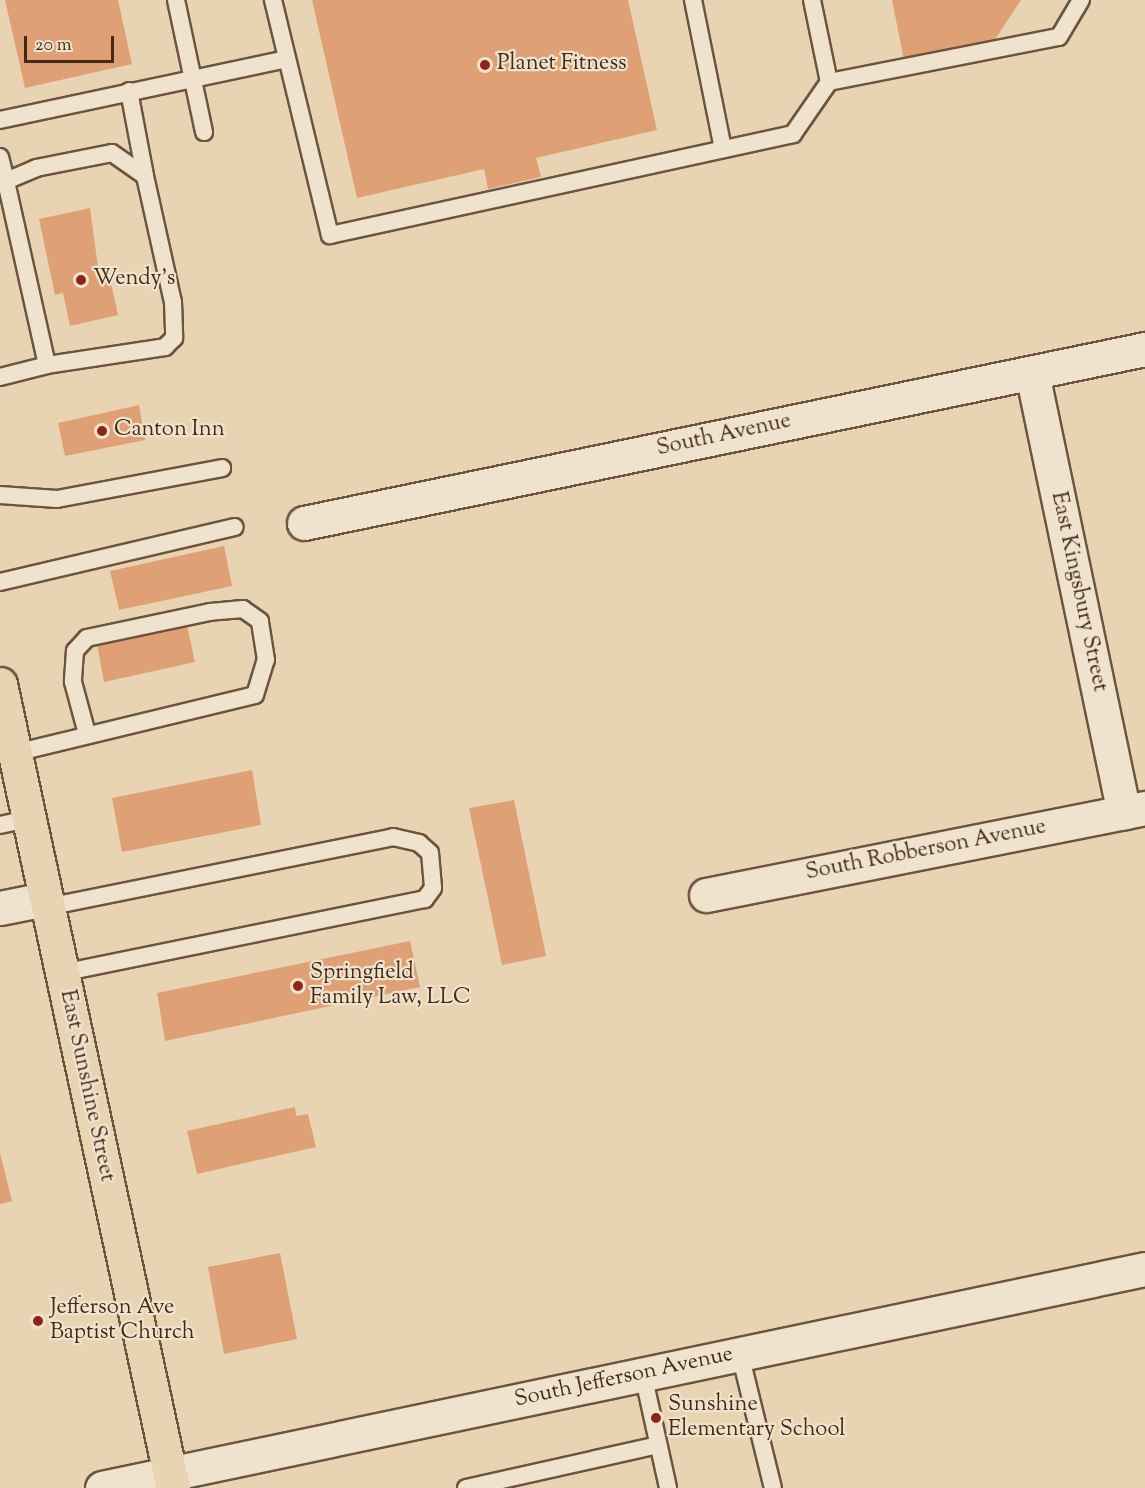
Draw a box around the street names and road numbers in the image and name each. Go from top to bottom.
street label: South Avenue [655,409,793,463]
street label: East Kingsbury Street [1044,490,1112,694]
street label: South Robberson Avenue [804,815,1048,887]
street label: East Sunshine Street [53,988,119,1184]
street label: South Jefferson Avenue [512,1342,736,1414]

